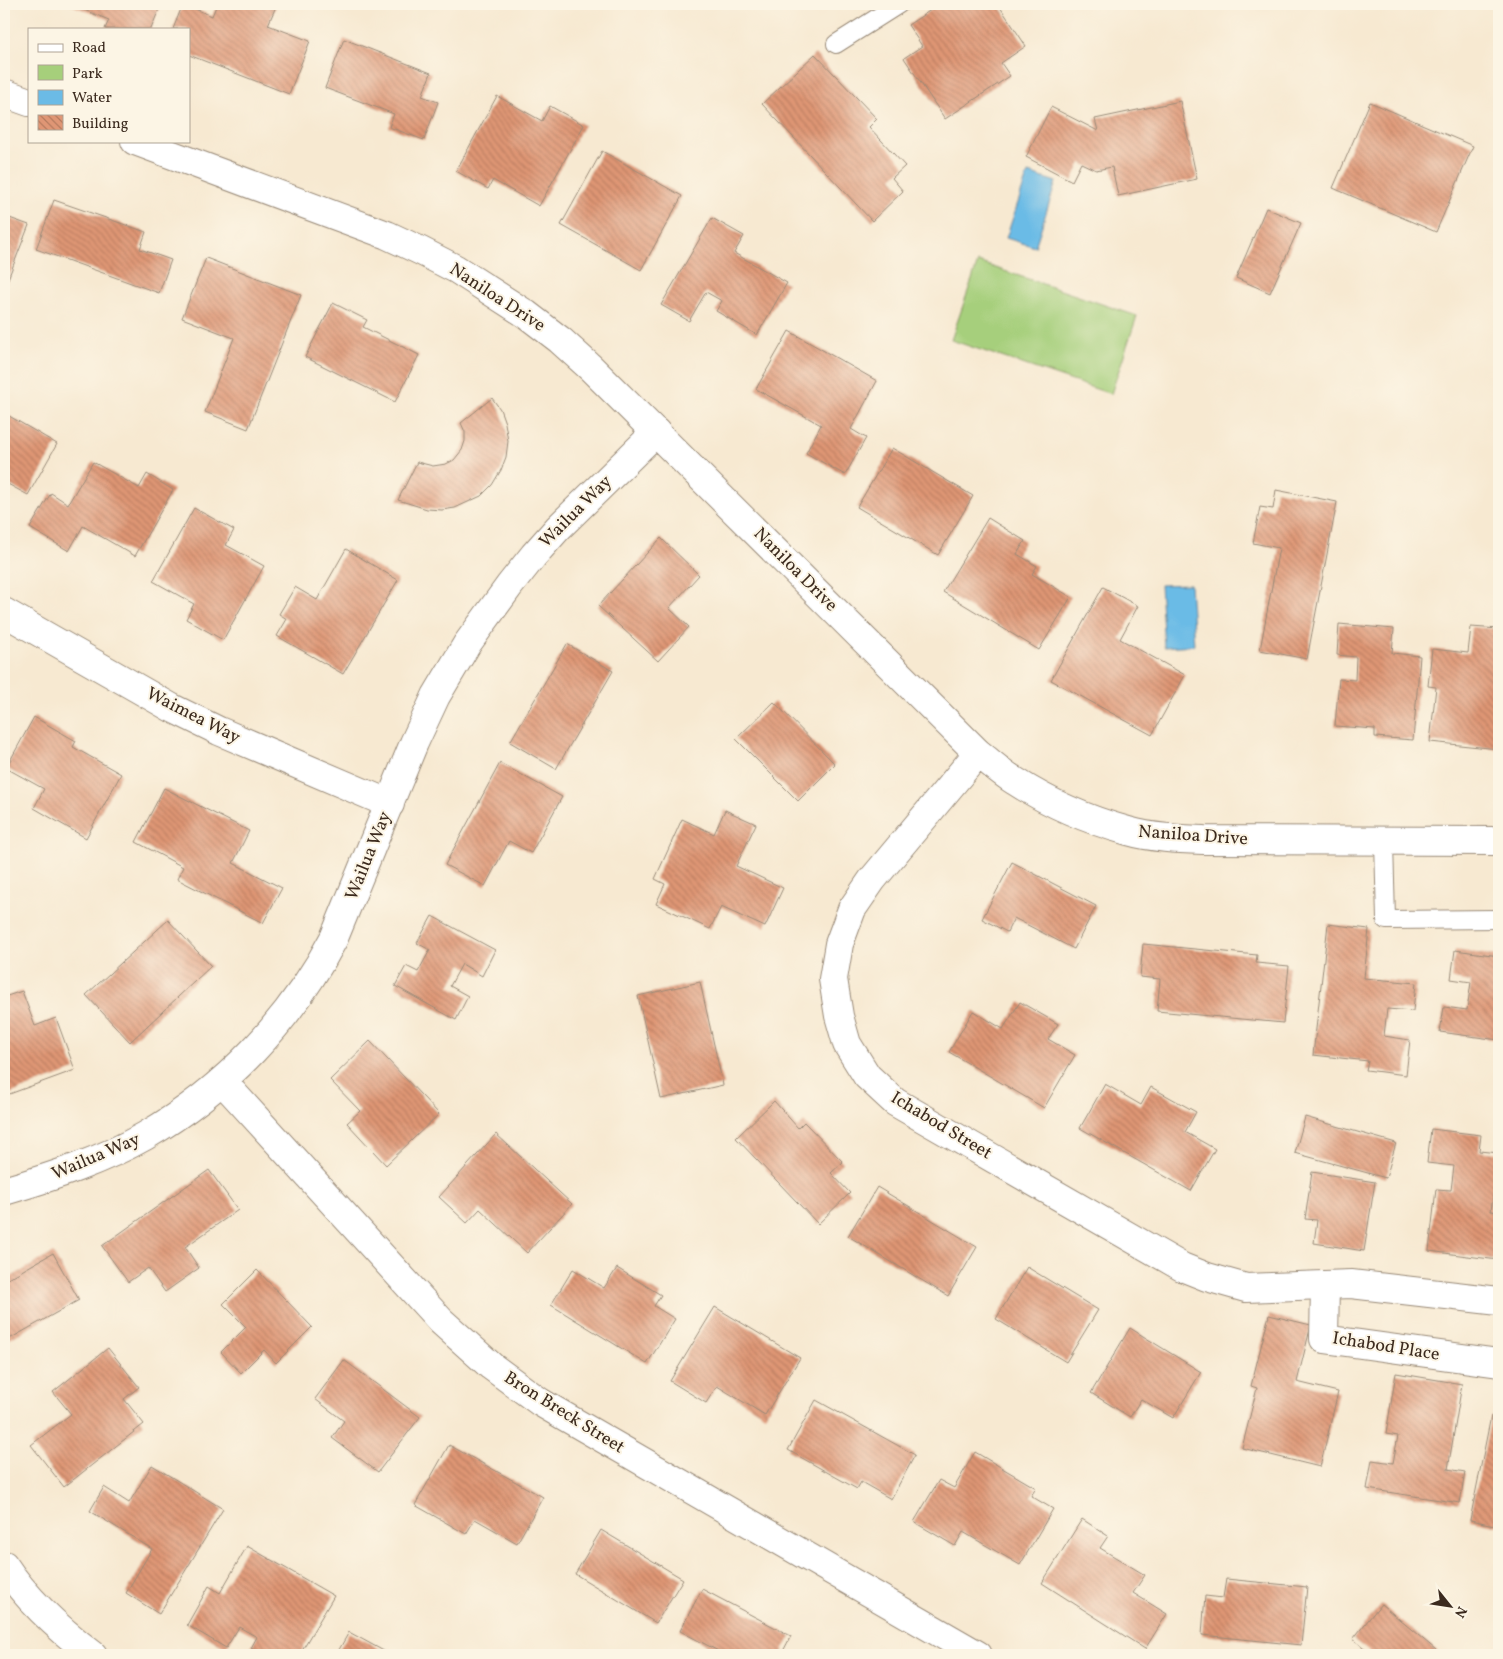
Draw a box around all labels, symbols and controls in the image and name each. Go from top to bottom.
legend [28,28,190,142]
text: Road [72,38,106,59]
text: Park [72,64,103,85]
text: Water [72,88,112,109]
text: Building [72,114,129,135]
street label: Naniloa Drive [444,258,550,338]
street label: Wailua Way [534,470,618,554]
street label: Naniloa Drive [747,522,843,618]
street label: Waimea Way [142,682,245,751]
street label: Wailua Way [340,808,398,904]
street label: Naniloa Drive [1137,820,1249,852]
street label: Ichabod Street [886,1086,996,1166]
street label: Wailua Way [48,1127,144,1187]
street label: Ichabod Place [1331,1326,1441,1368]
street label: Bron Breck Street [499,1366,629,1460]
north arrow [1426,1582,1476,1632]
text: N [1449,1603,1471,1621]

